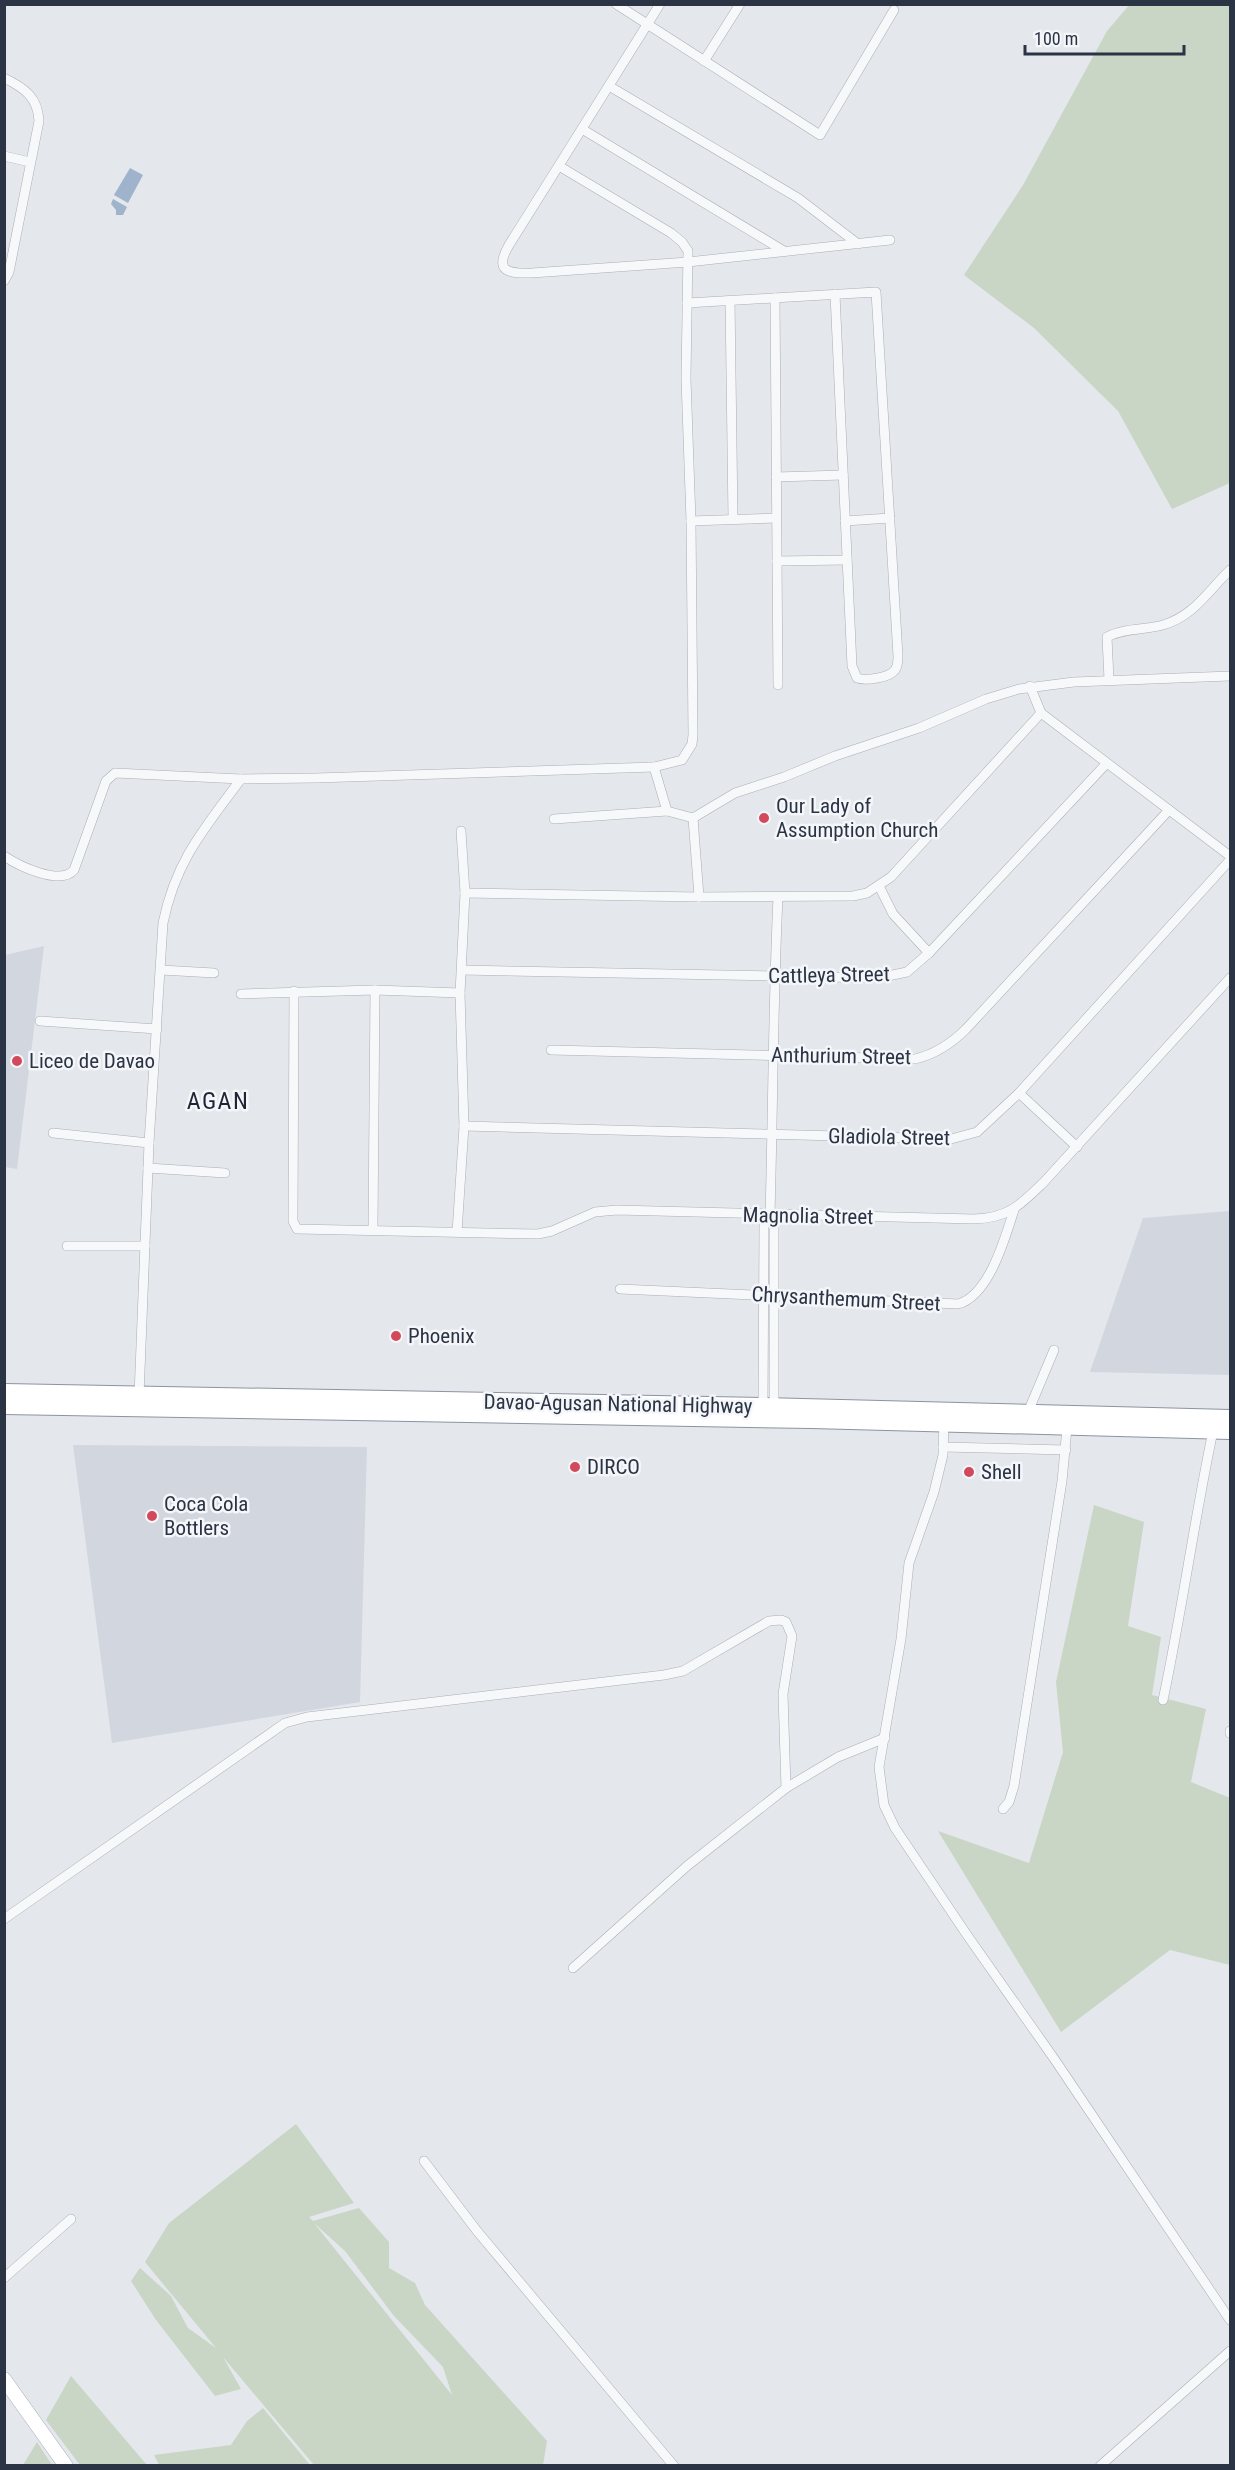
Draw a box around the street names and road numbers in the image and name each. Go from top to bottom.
street label: Cattleya Street [768,962,890,988]
street label: Anthurium Street [771,1043,911,1069]
street label: Gladiola Street [828,1124,950,1150]
street label: Magnolia Street [742,1203,874,1229]
street label: Chrysanthemum Street [751,1282,941,1316]
street label: Davao-Agusan National Highway [483,1390,753,1418]

